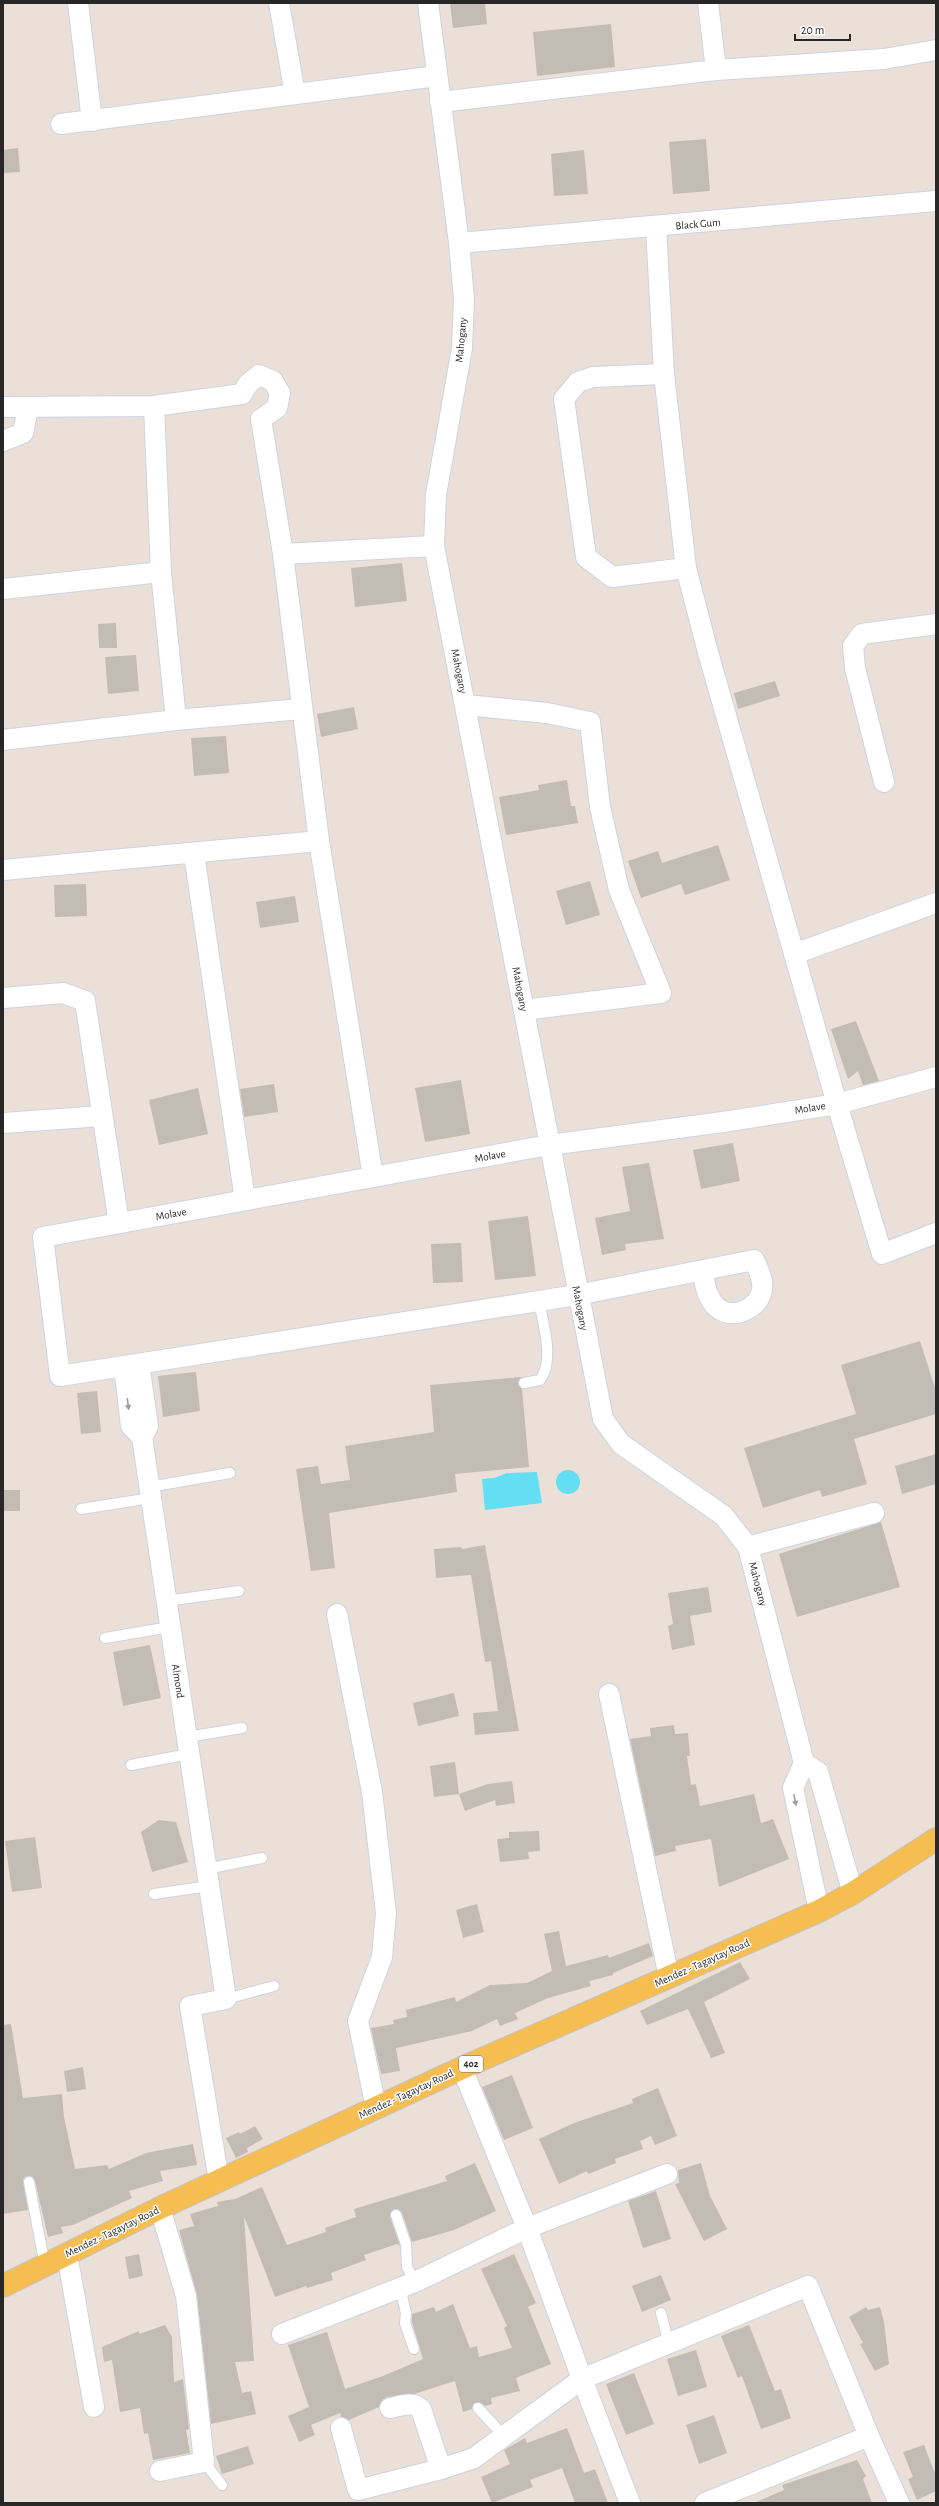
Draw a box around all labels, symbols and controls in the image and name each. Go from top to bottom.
scale bar [795,16,850,42]
text: 20 m [801,24,824,36]
street label: Black Gum [675,217,721,231]
street label: Mahogany [454,317,468,363]
street label: Mahogany [449,648,469,694]
street label: Mahogany [510,966,530,1012]
street label: Molave [794,1100,826,1116]
street label: Molave [474,1148,506,1164]
street label: Molave [155,1206,187,1222]
street label: Mahogany [570,1285,590,1331]
one-way arrow [125,1398,132,1410]
street label: Mahogany [747,1561,769,1608]
street label: Almond [170,1663,186,1699]
one-way arrow [793,1793,799,1806]
street label: Mendez - Tagaytay Road [653,1937,752,1989]
road number: 402 [459,2056,483,2072]
street label: Mendez - Tagaytay Road [357,2067,455,2121]
street label: Mendez - Tagaytay Road [63,2204,161,2260]

